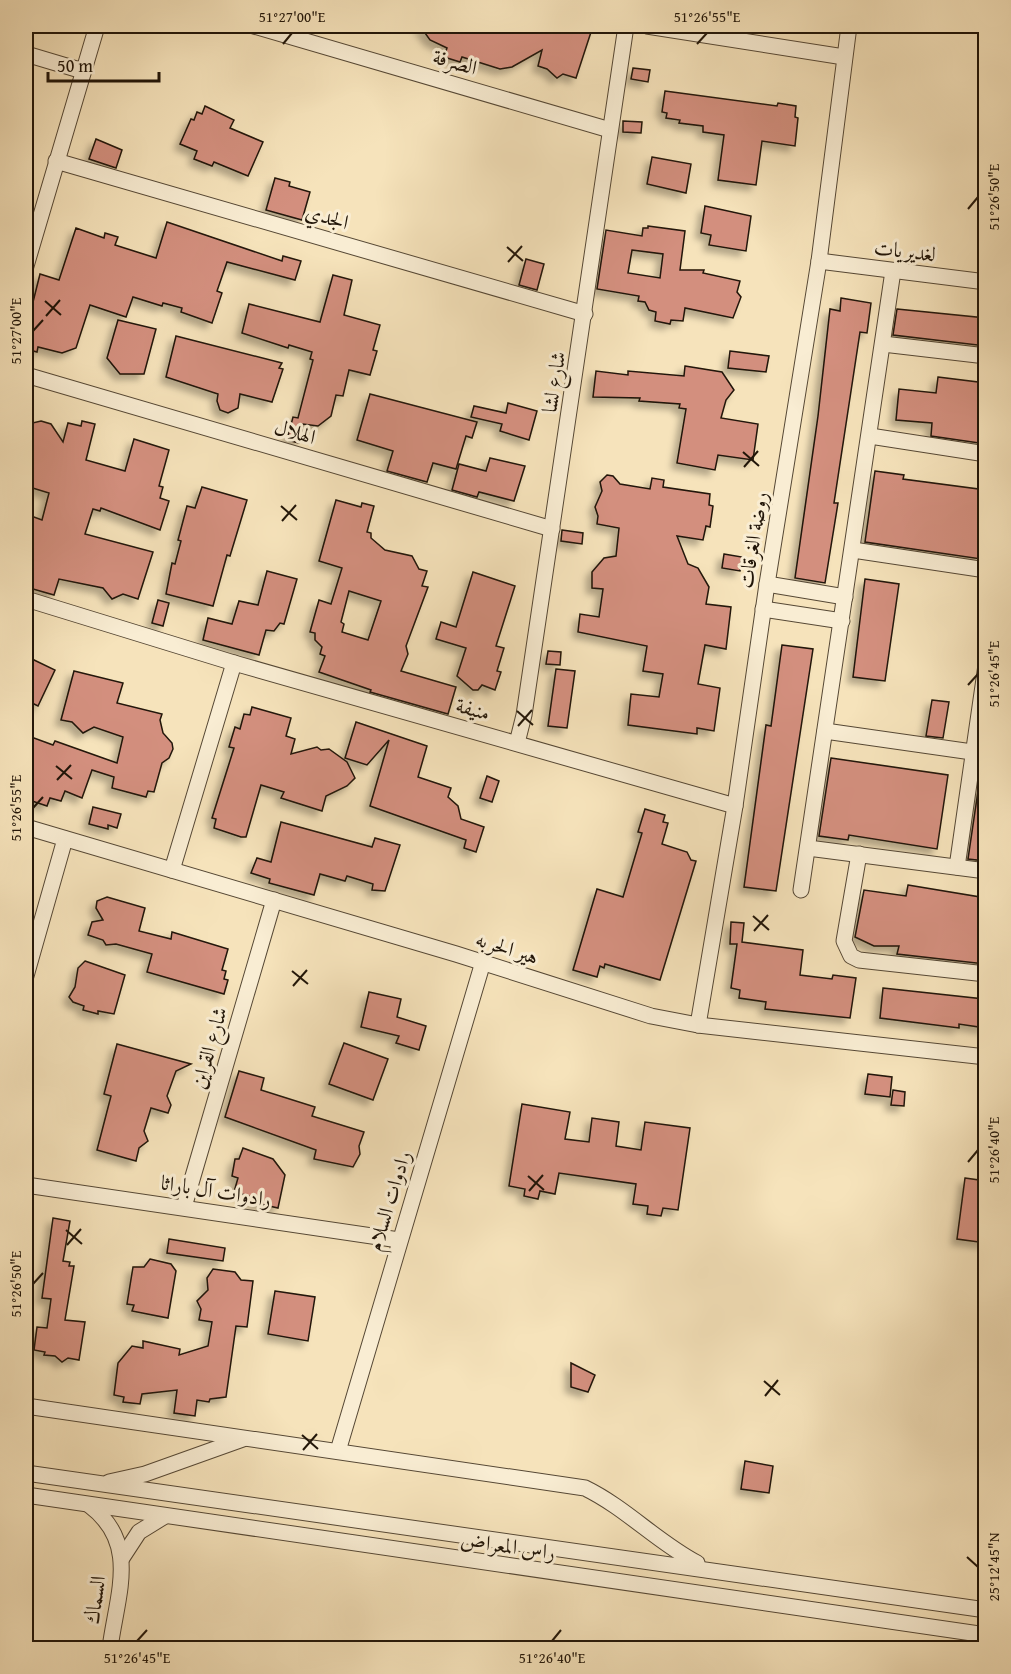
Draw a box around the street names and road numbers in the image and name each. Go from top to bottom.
street label: الصرفة [429,40,481,83]
street label: الجدي [302,196,352,238]
street label: لغديريات [872,231,938,270]
street label: شارع لشا [533,349,577,415]
street label: الهلال [271,411,319,452]
street label: روضة الغرقات [730,489,775,591]
street label: منيفة [452,689,494,728]
street label: هير الحربه [472,923,543,972]
street label: شارع القراين [182,1003,238,1093]
street label: رادوات السلام [359,1147,421,1256]
street label: رادوات آل باراثا [158,1166,274,1215]
street label: راس المعراض [459,1524,557,1567]
street label: السماك [76,1574,113,1626]

